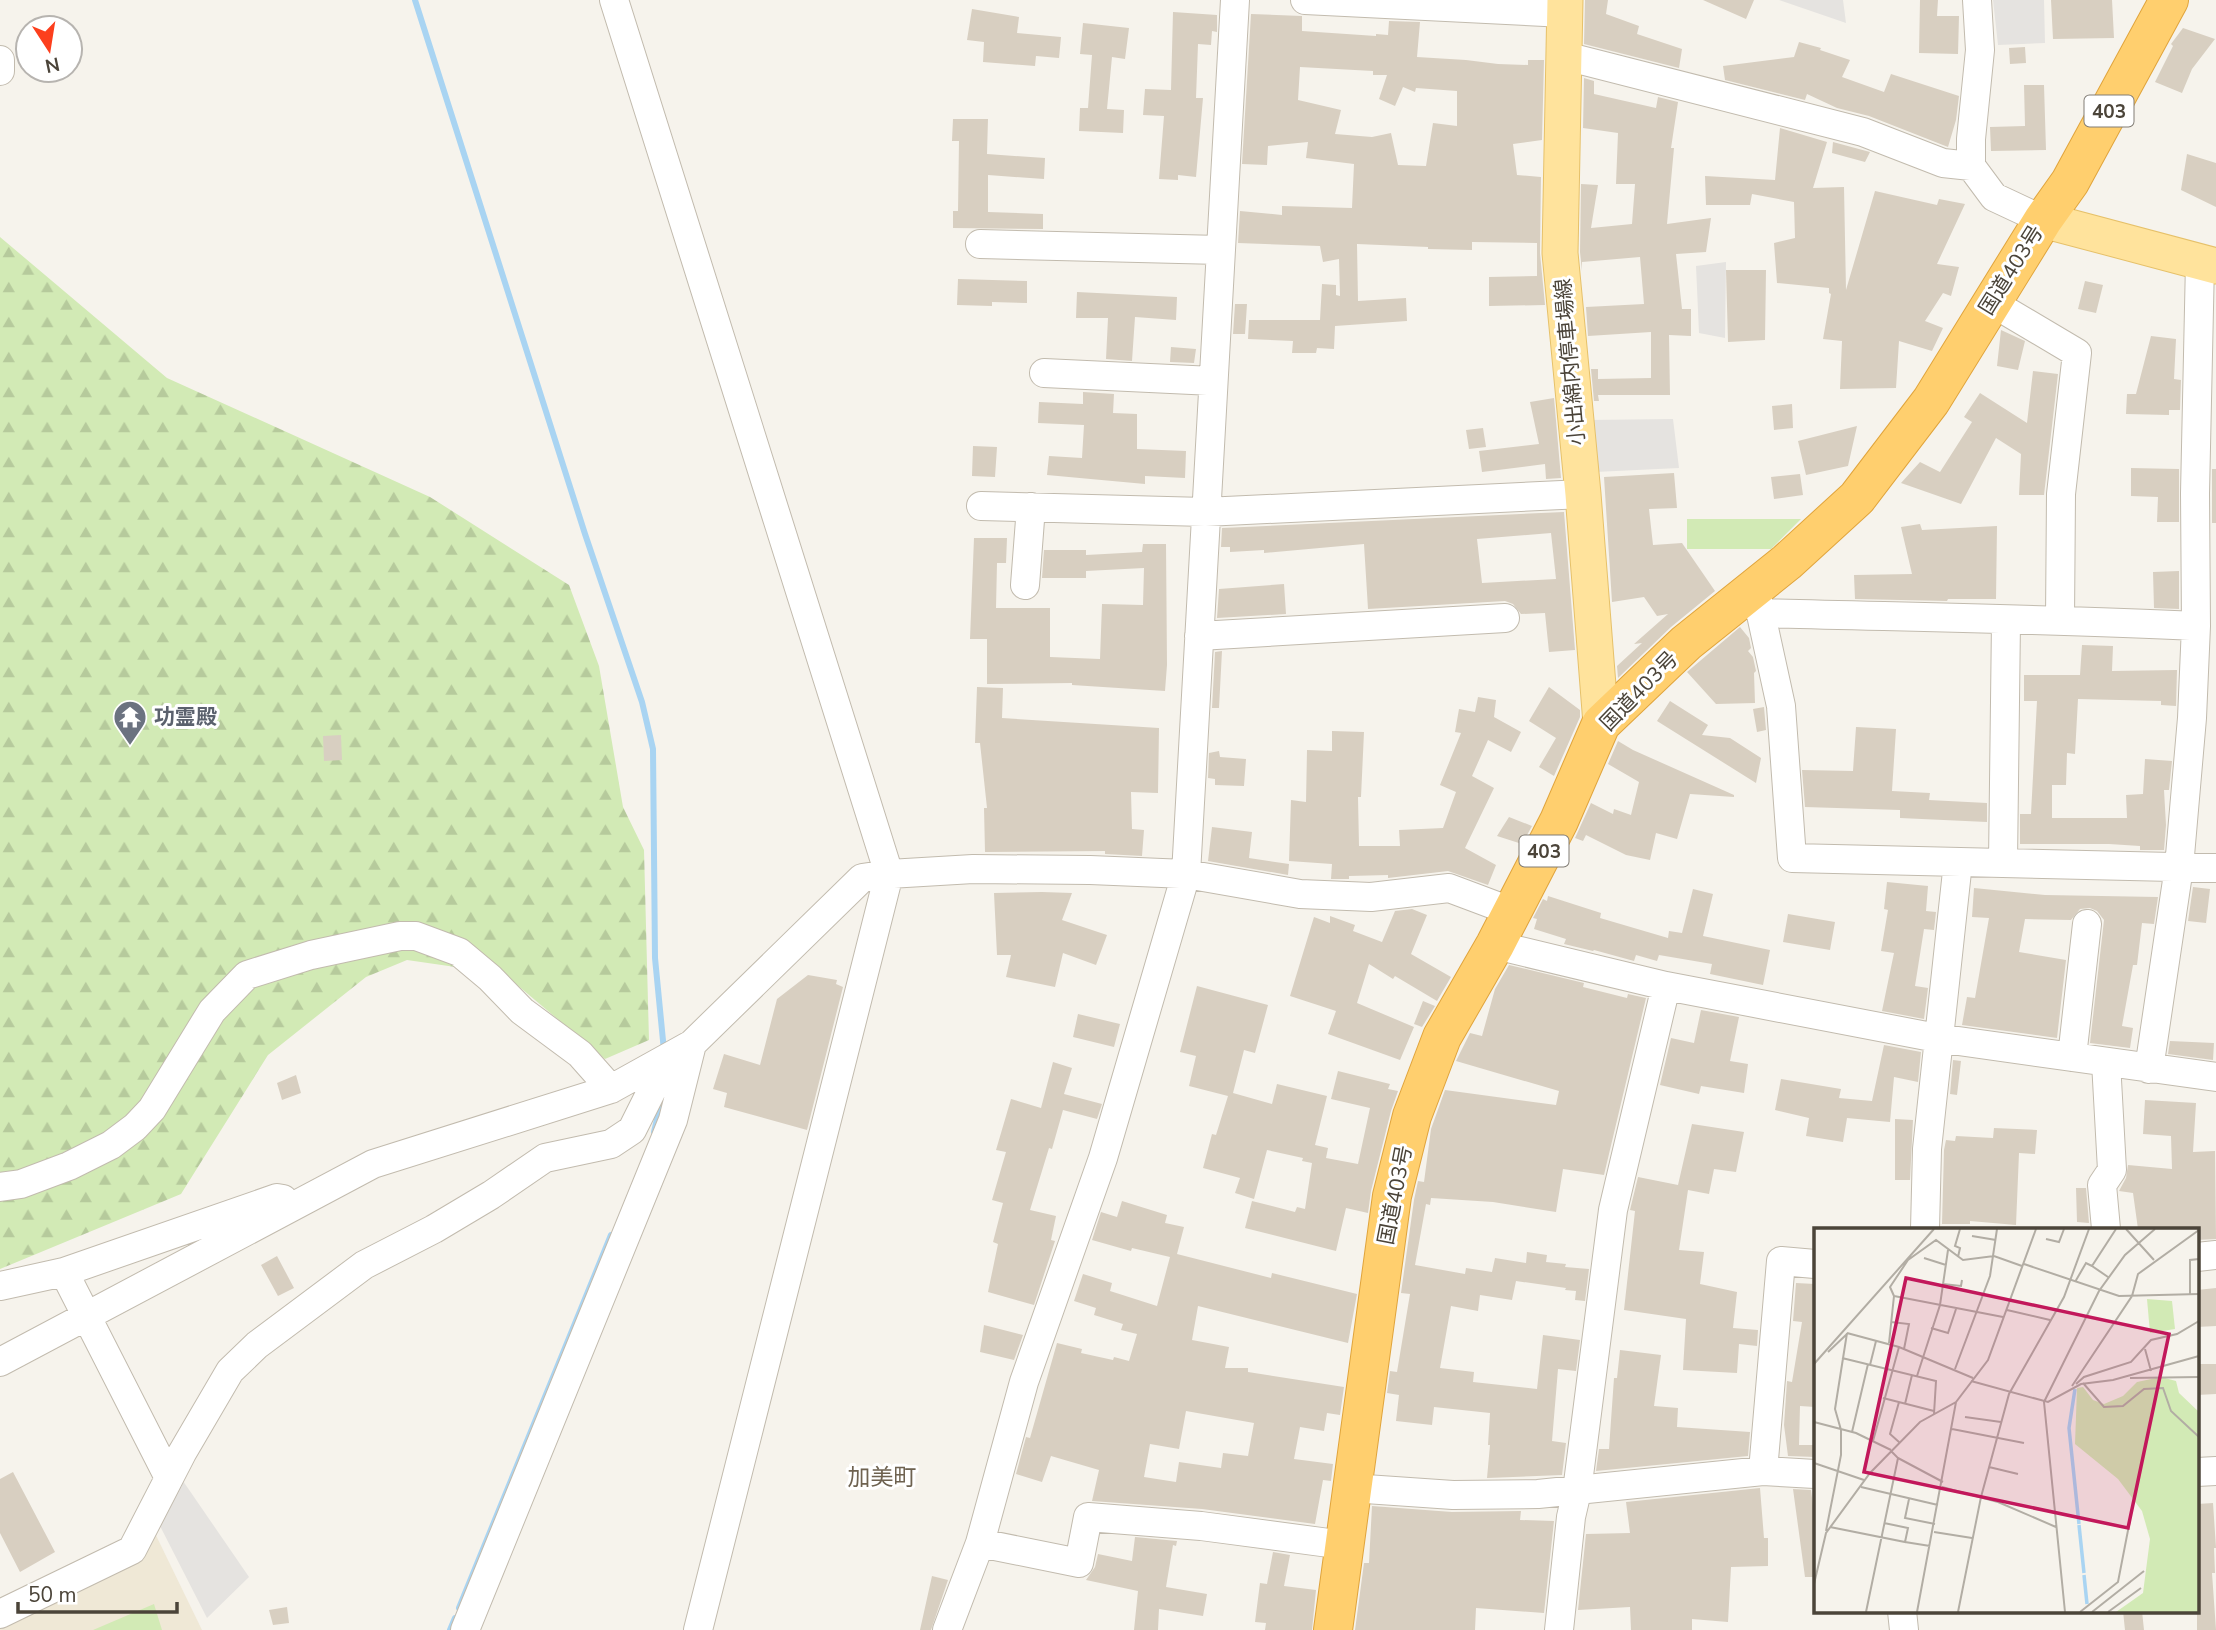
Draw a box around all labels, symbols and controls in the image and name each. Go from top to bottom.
north arrow [14,14,84,84]
text: N [43,50,62,79]
road number: 403 [2084,96,2134,127]
street label: 国道403号 [1972,220,2050,320]
street label: 小出綿内停車場線 [1549,277,1591,447]
street label: 国道403号 [1594,645,1684,737]
temple icon: 功霊殿 [111,698,149,747]
place label: 功霊殿 [154,703,217,731]
road number: 403 [1520,836,1568,866]
street label: 国道403号 [1372,1143,1418,1247]
inset map [1814,1228,2198,1612]
district label: 加美町 [848,1462,917,1493]
scale bar [18,1570,177,1614]
text: 50 m [28,1581,77,1609]

